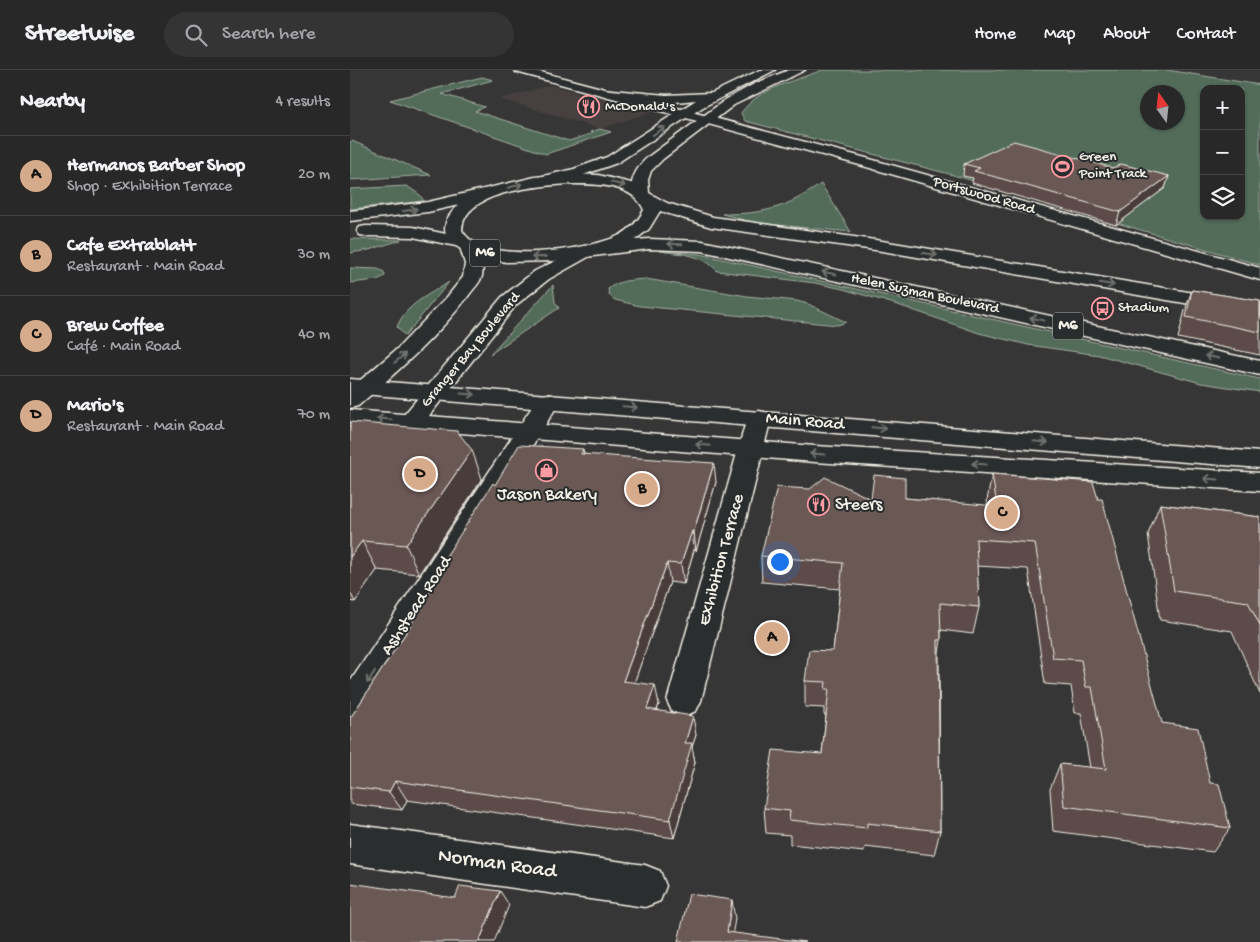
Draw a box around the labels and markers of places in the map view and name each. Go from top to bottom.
restaurant icon: McDonald's [577,95,601,119]
place label: McDonald's [605,98,675,116]
place label: Green Point Track [1078,148,1148,183]
sports icon: Green Point Track [1051,154,1075,178]
bus stop icon: Stadium [1090,296,1114,320]
place label: Stadium [1118,299,1169,317]
pin: D [404,455,436,493]
shop icon: Jason Bakery [535,458,559,482]
pin: B [626,470,658,508]
place label: Jason Bakery [497,485,597,506]
restaurant icon: Steers [807,493,831,517]
pin: C [986,494,1018,532]
place label: Steers [835,495,884,516]
pin: A [756,619,788,657]

